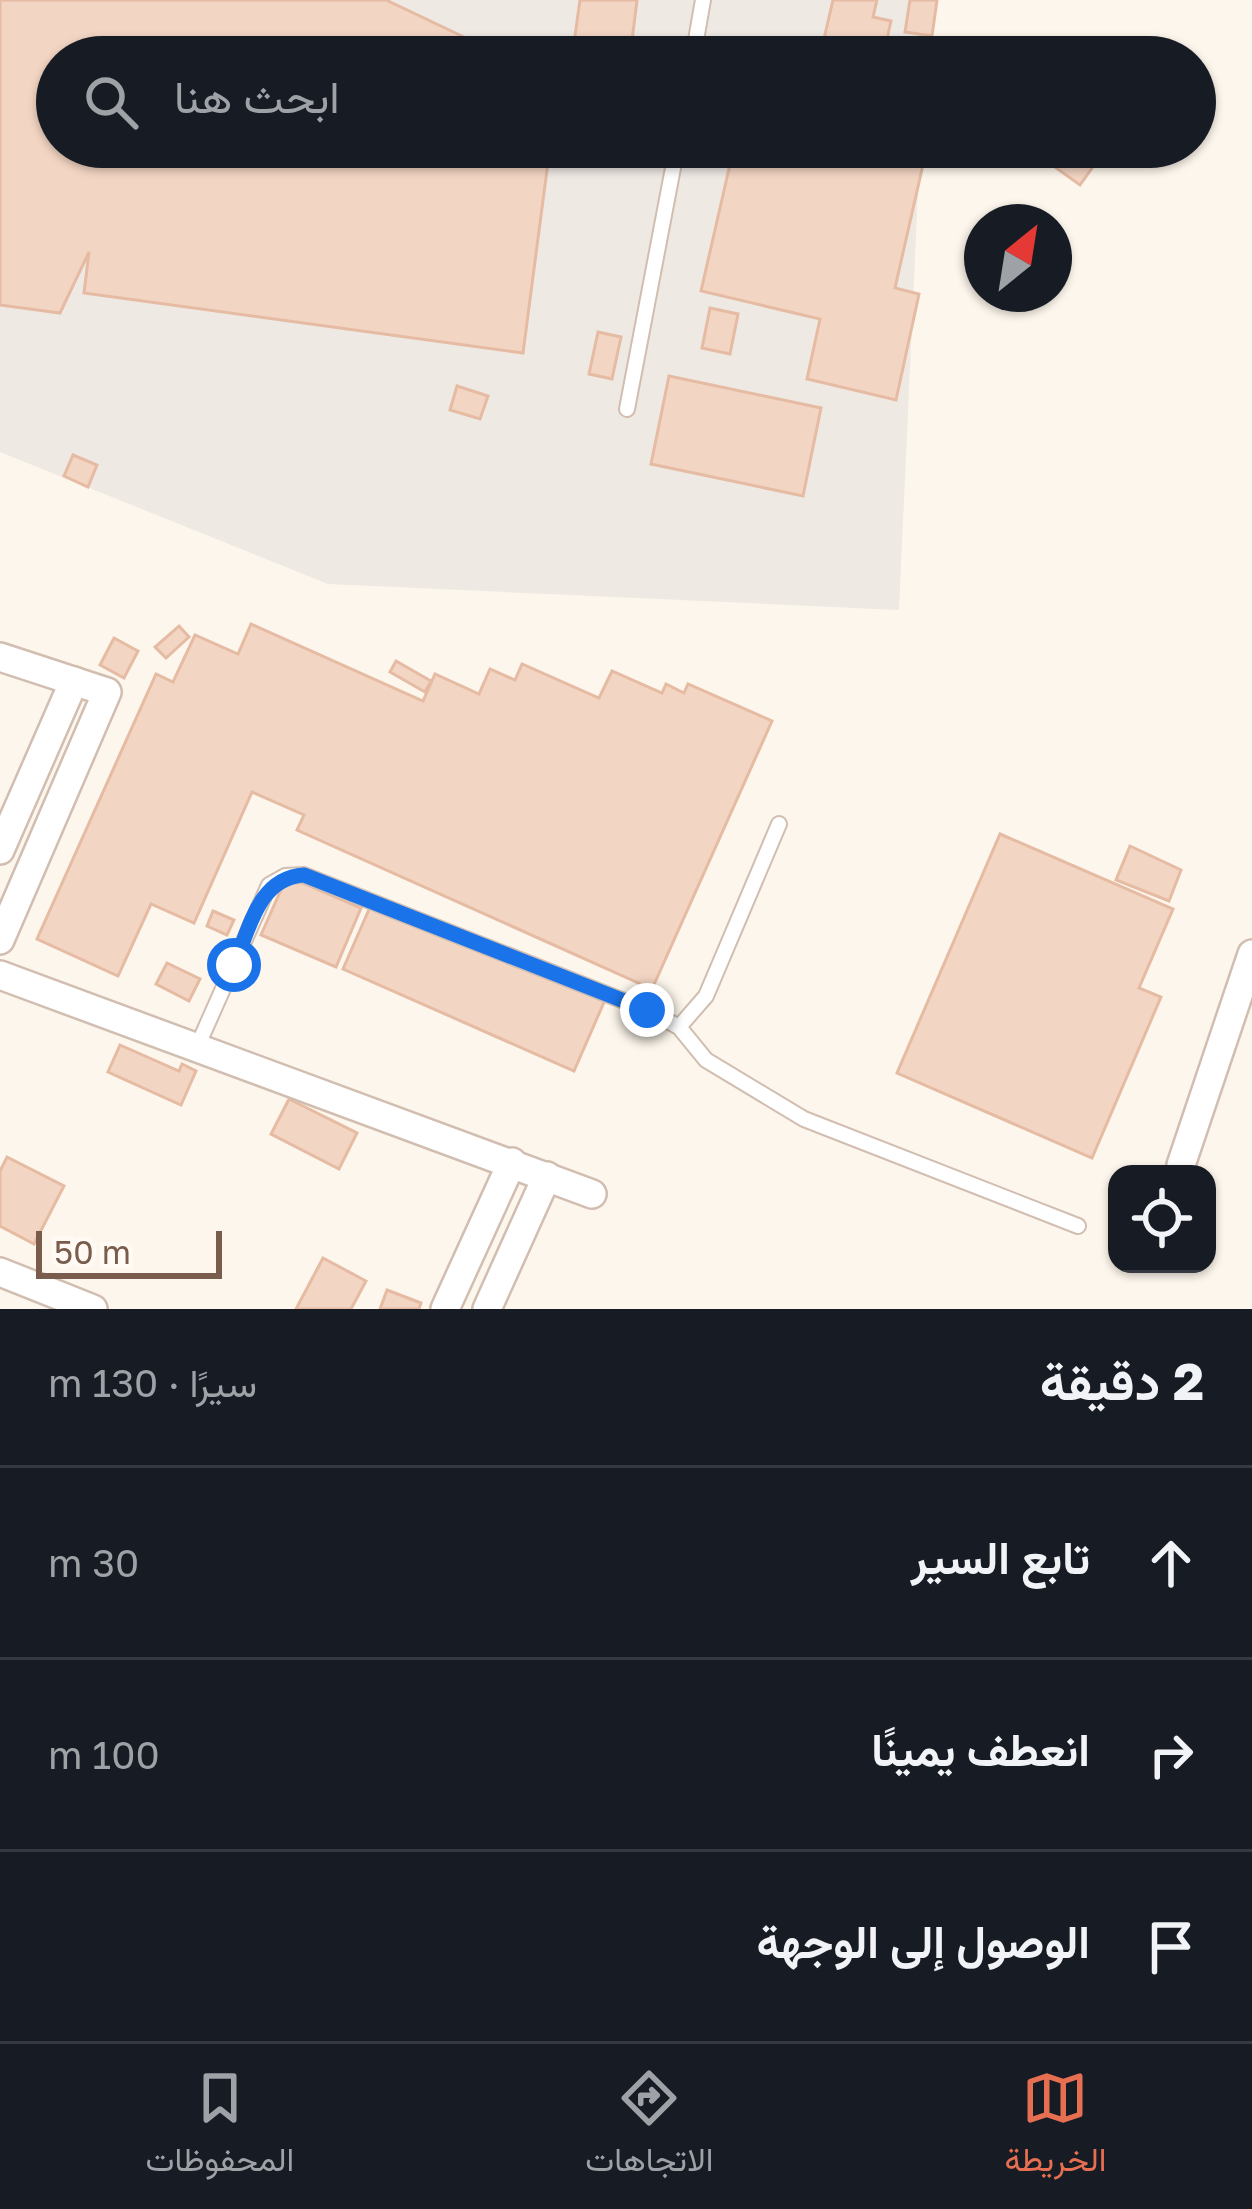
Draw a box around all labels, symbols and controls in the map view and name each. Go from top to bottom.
search box [36,36,1216,168]
icon: search [78,69,144,135]
text: ابحث هنا [174,69,340,123]
north arrow [964,204,1072,312]
route start [207,938,261,992]
route end [620,983,674,1037]
map controls [1108,1165,1216,1273]
button: locate [1108,1165,1216,1273]
scale bar [36,1225,222,1278]
text: 50 m [54,1232,131,1271]
text: 2 دقيقة [1040,1350,1204,1411]
text: سيرًا · 130 m [48,1359,257,1406]
text: تابع السير [911,1530,1090,1584]
icon: ahead [1138,1530,1204,1596]
text: 30 m [48,1539,139,1586]
text: انعطف يمينًا [871,1722,1090,1776]
icon: right [1138,1722,1204,1788]
text: 100 m [48,1731,160,1778]
text: الوصول إلى الوجهة [756,1914,1090,1968]
icon: arrive [1138,1914,1204,1980]
tab: المحفوظات [146,2065,294,2189]
tab: الاتجاهات [585,2065,713,2189]
tab: الخريطة [1004,2065,1106,2189]

